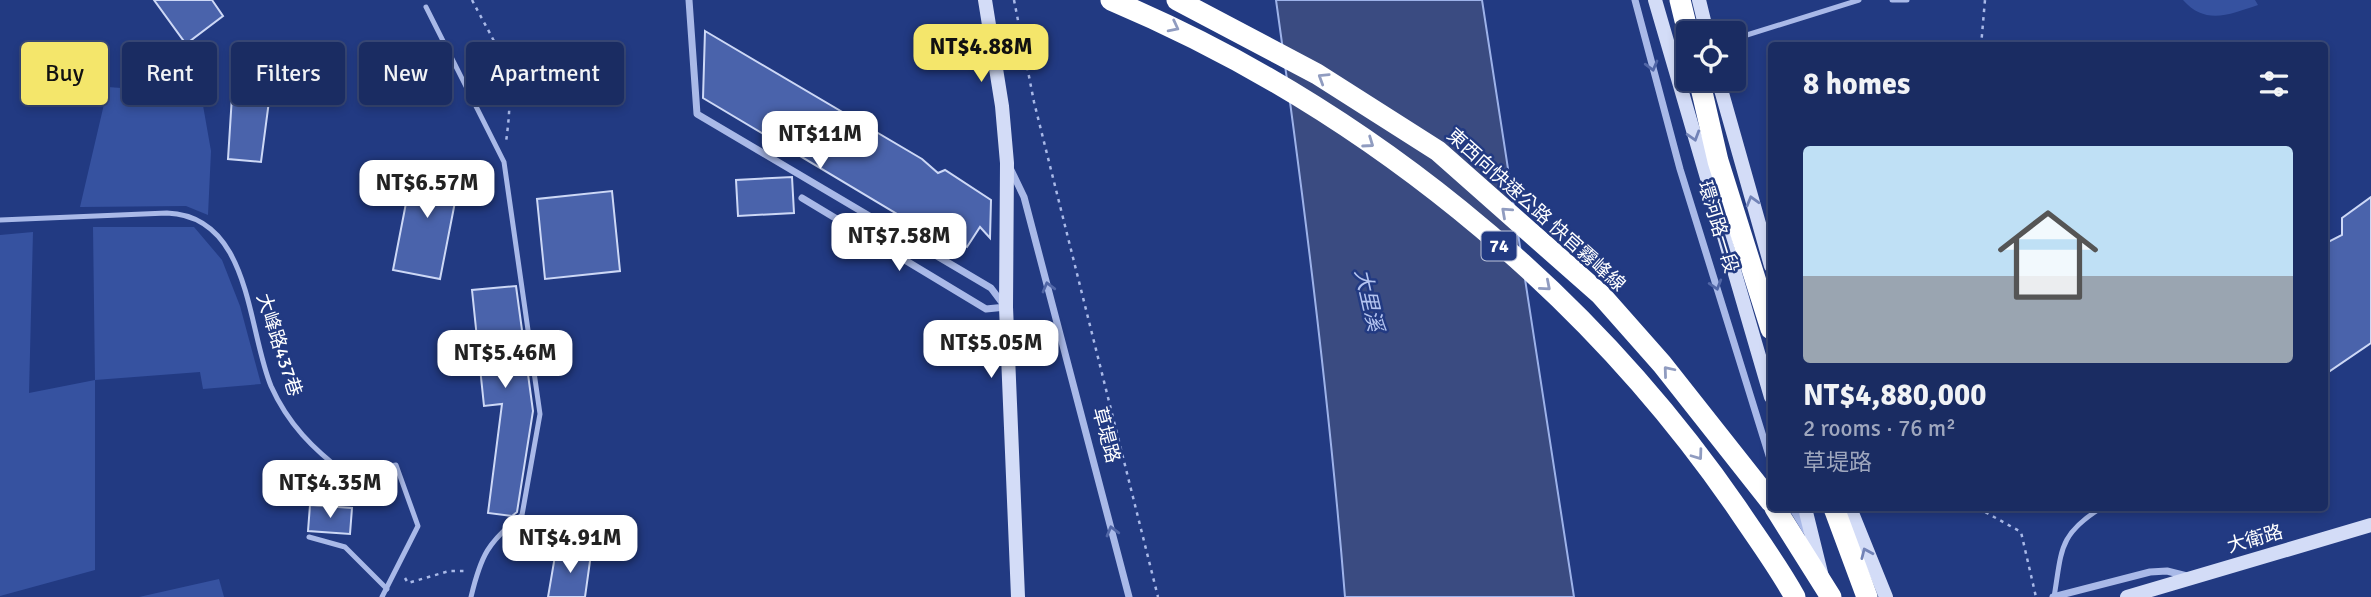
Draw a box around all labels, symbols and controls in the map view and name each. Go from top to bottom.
one-way arrow [1167,19,1179,33]
map controls [1676,21,1746,91]
button: locate [1676,21,1746,91]
pin: NT$4.88M [909,24,1053,84]
text: NT$4.88M [929,32,1033,61]
chip: Buy [21,42,108,105]
chip: Rent [122,42,217,105]
chip: Filters [231,42,345,105]
chip: New [359,42,452,105]
chip: Apartment [466,42,624,105]
one-way arrow [1644,60,1658,72]
icon: filters [2255,65,2293,103]
text: 8 homes [1803,66,1910,103]
one-way arrow [1318,73,1331,86]
pin: NT$11M [763,111,877,171]
text: NT$11M [778,119,862,148]
street label: 東西向快速公路 快官霧峰線 [1442,123,1630,297]
one-way arrow [1686,130,1701,142]
one-way arrow [1361,135,1374,147]
pin: NT$6.57M [355,160,499,220]
text: NT$6.57M [375,168,479,197]
street label: 環河路一段 [1693,178,1743,276]
icon: home [1985,192,2111,318]
one-way arrow [1746,195,1761,207]
one-way arrow [1502,208,1515,220]
pin: NT$7.58M [827,214,971,273]
text: NT$7.58M [847,221,951,250]
road number: 74 [1482,232,1516,260]
water label: 大里溪 [1349,266,1389,337]
one-way arrow [1538,278,1551,290]
one-way arrow [1707,278,1722,290]
one-way arrow [1042,281,1056,293]
street label: 大峰路437巷 [251,291,307,399]
pin: NT$5.05M [919,320,1063,380]
text: NT$5.05M [939,328,1043,357]
pin: NT$5.46M [433,330,577,390]
text: NT$5.46M [453,338,557,367]
one-way arrow [1664,367,1676,380]
text: NT$4,880,000 [1803,377,1986,414]
street label: 草堤路 [1087,404,1125,466]
text: 2 rooms · 76 m² [1803,414,1956,443]
one-way arrow [1690,447,1702,459]
text: 草堤路 [1803,448,1872,477]
pin: NT$4.35M [258,461,402,520]
text: NT$4.35M [278,468,382,497]
pin: NT$4.91M [498,516,642,575]
street label: 大衛路 [2224,520,2286,558]
text: NT$4.91M [518,523,622,552]
one-way arrow [1106,525,1120,537]
one-way arrow [1860,548,1874,560]

